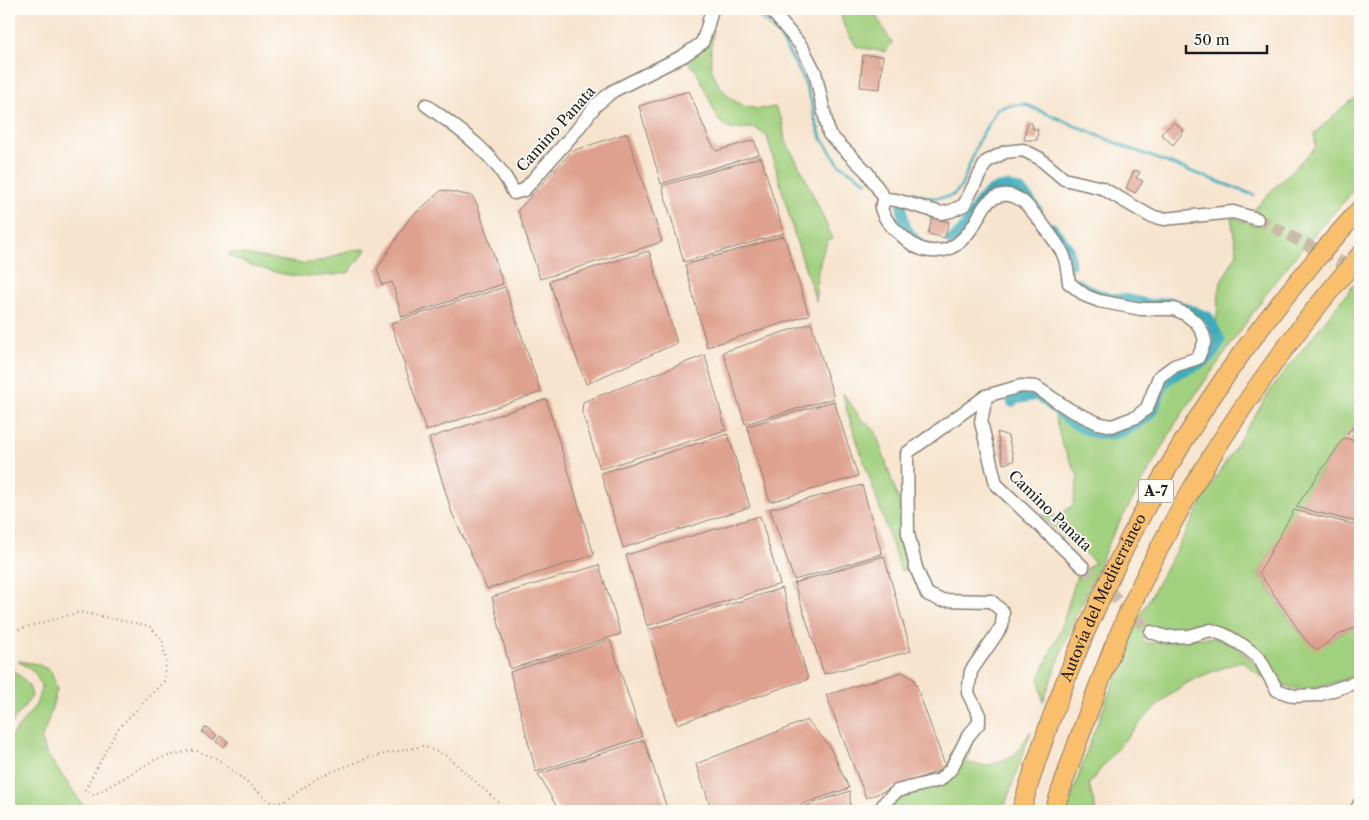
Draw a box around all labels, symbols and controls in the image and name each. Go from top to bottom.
scale bar [1186,22,1268,54]
text: 50 m [1194,30,1230,49]
street label: Camino Panata [512,82,599,175]
street label: Camino Panata [1005,466,1096,555]
road number: A-7 [1138,480,1174,502]
street label: Autovía del Mediterráneo [1056,510,1150,685]

